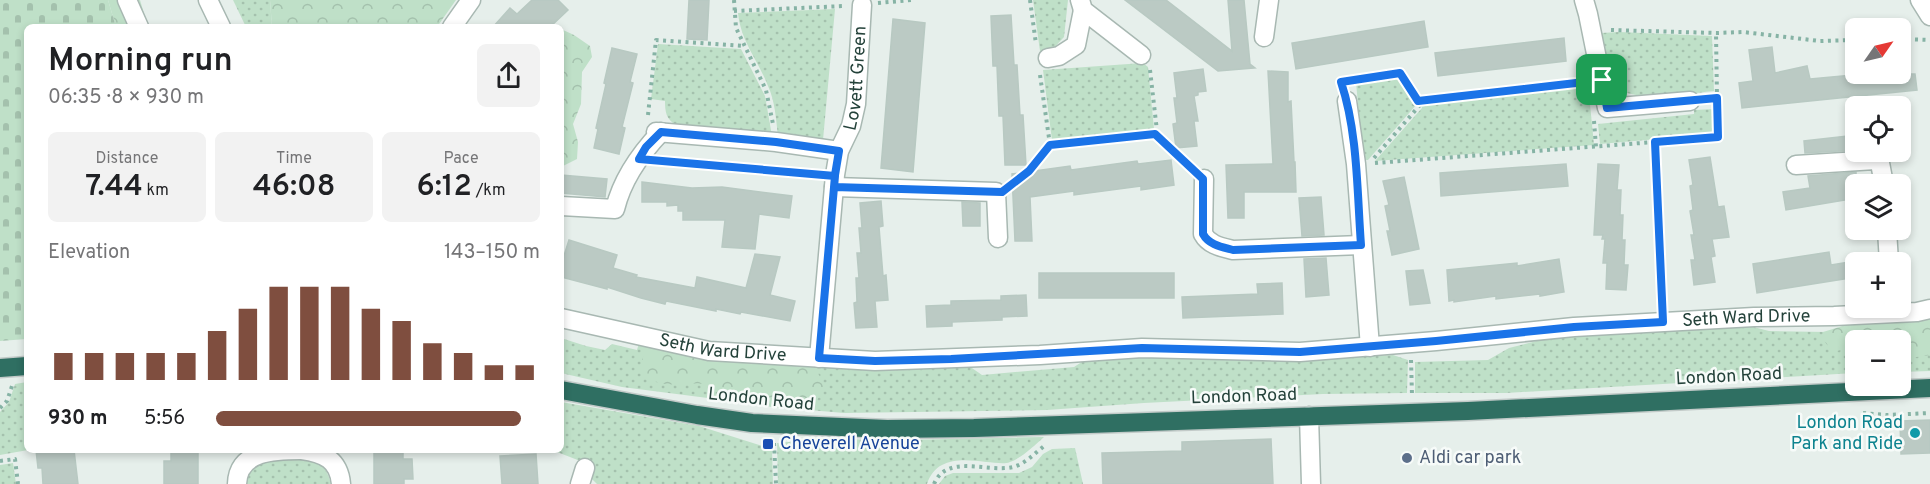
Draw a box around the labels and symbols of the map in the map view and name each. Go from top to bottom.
north arrow [1845,18,1911,84]
street label: Lovett Green [839,25,872,133]
pin [1576,54,1627,105]
street label: Seth Ward Drive [1681,305,1811,332]
street label: Seth Ward Drive [657,329,787,367]
street label: London Road [1675,363,1783,391]
street label: London Road [707,383,815,417]
street label: London Road [1190,384,1298,410]
place label: London Road Park and Ride [1791,412,1903,456]
marker: London Road Park and Ride [1908,426,1922,440]
place label: Cheverell Avenue [780,433,920,456]
marker: Cheverell Avenue [761,437,775,451]
place label: Aldi car park [1419,447,1521,470]
marker: Aldi car park [1400,451,1414,465]

